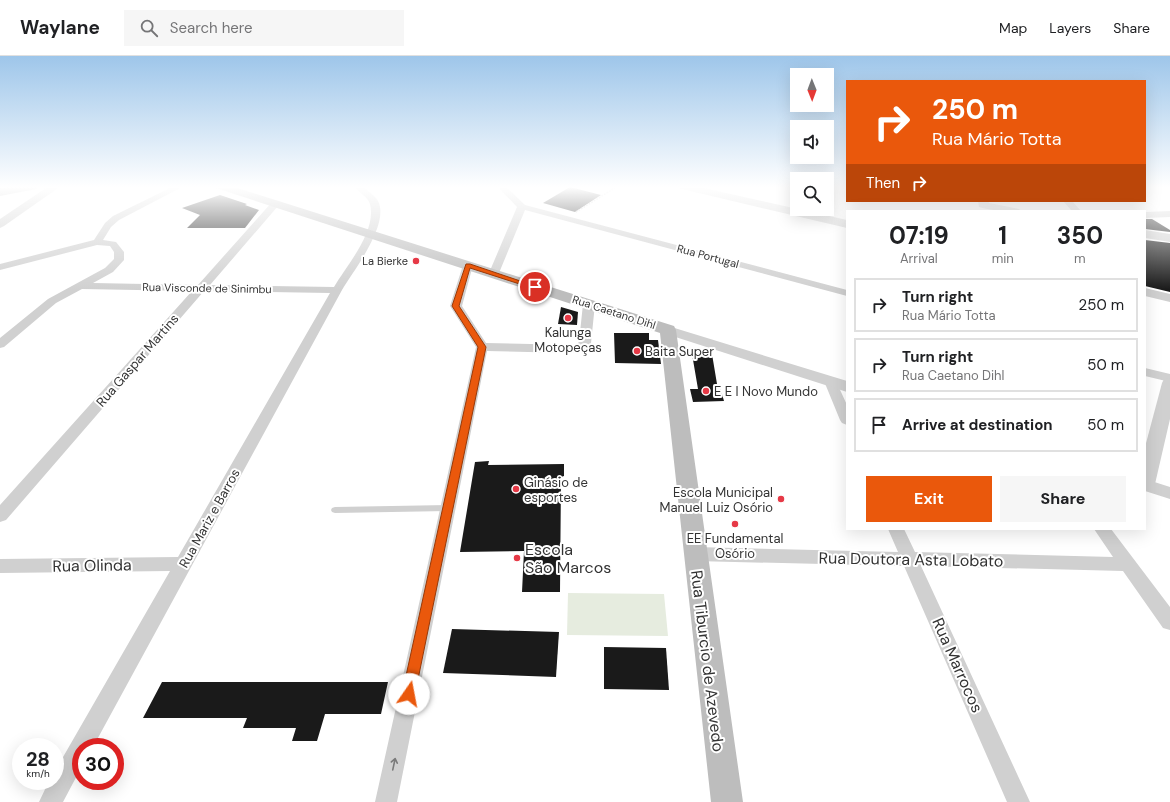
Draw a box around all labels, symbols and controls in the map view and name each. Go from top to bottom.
search box [124,10,404,46]
text: Waylane [20,15,100,40]
icon: search [138,17,160,39]
text: Search here [170,18,253,38]
text: Map [999,19,1027,37]
text: Layers [1049,19,1091,37]
text: Share [1113,19,1150,37]
north arrow [790,68,834,112]
map controls [790,68,834,216]
text: 250 m [932,91,1018,128]
icon: right [866,96,918,148]
button: sound [790,120,834,164]
text: Rua Mário Totta [932,127,1062,151]
button: search [790,172,834,216]
icon: right [908,172,930,194]
text: Then [866,173,900,193]
text: 07:19 [889,220,949,251]
text: 1 [998,220,1007,251]
text: 350 [1057,220,1103,251]
street label: Rua Portugal [675,241,741,271]
text: Arrival [900,250,938,267]
text: min [992,250,1014,267]
text: m [1074,250,1086,267]
place label: La Bierke [362,254,408,268]
marker: La Bierke [411,256,421,266]
pin [518,270,552,304]
icon: arrive [524,276,546,298]
street label: Rua Visconde de Sinimbu [142,280,272,296]
text: Turn right [902,287,973,307]
street label: Rua Caetano Dihl [571,292,657,332]
icon: right [868,294,890,316]
text: 250 m [1079,295,1124,315]
text: Rua Mário Totta [902,307,996,324]
street label: Rua Gaspar Martins [92,310,182,410]
marker: Kalunga Motopeças [563,313,573,323]
place label: Kalunga Motopeças [534,324,602,356]
place label: Baita Super [645,343,714,360]
marker: Baita Super [632,346,642,356]
text: Turn right [902,347,973,367]
icon: right [868,354,890,376]
text: 50 m [1087,355,1124,375]
text: Rua Caetano Dihl [902,367,1005,384]
place label: E E I Novo Mundo [714,383,818,400]
marker: E E I Novo Mundo [701,386,711,396]
icon: arrive [868,414,890,436]
text: Arrive at destination [902,415,1053,435]
text: 50 m [1087,415,1124,435]
street label: Rua Mariz e Barros [175,466,244,571]
place label: Ginásio de esportes [524,474,588,506]
button: Exit [866,476,992,522]
button: Share [1000,476,1126,522]
marker: Ginásio de esportes [511,484,521,494]
place label: Escola Municipal Manuel Luiz Osório [660,484,773,516]
marker: Escola Municipal Manuel Luiz Osório [776,494,786,504]
marker: EE Fundamental Osório [730,519,740,529]
place label: EE Fundamental Osório [687,530,783,562]
place label: Escola São Marcos [525,539,611,578]
street label: Rua Doutora Asta Lobato [818,547,1004,572]
marker: Escola São Marcos [512,553,522,563]
street label: Rua Olinda [52,554,132,577]
street label: Rua Tiburcio de Azevedo [686,569,729,753]
street label: Rua Marrocos [927,615,988,716]
position arrow [388,673,430,715]
speed limit sign: 30 [72,738,124,790]
text: 28 [26,746,50,772]
one-way arrow [390,758,398,771]
text: km/h [26,767,50,780]

